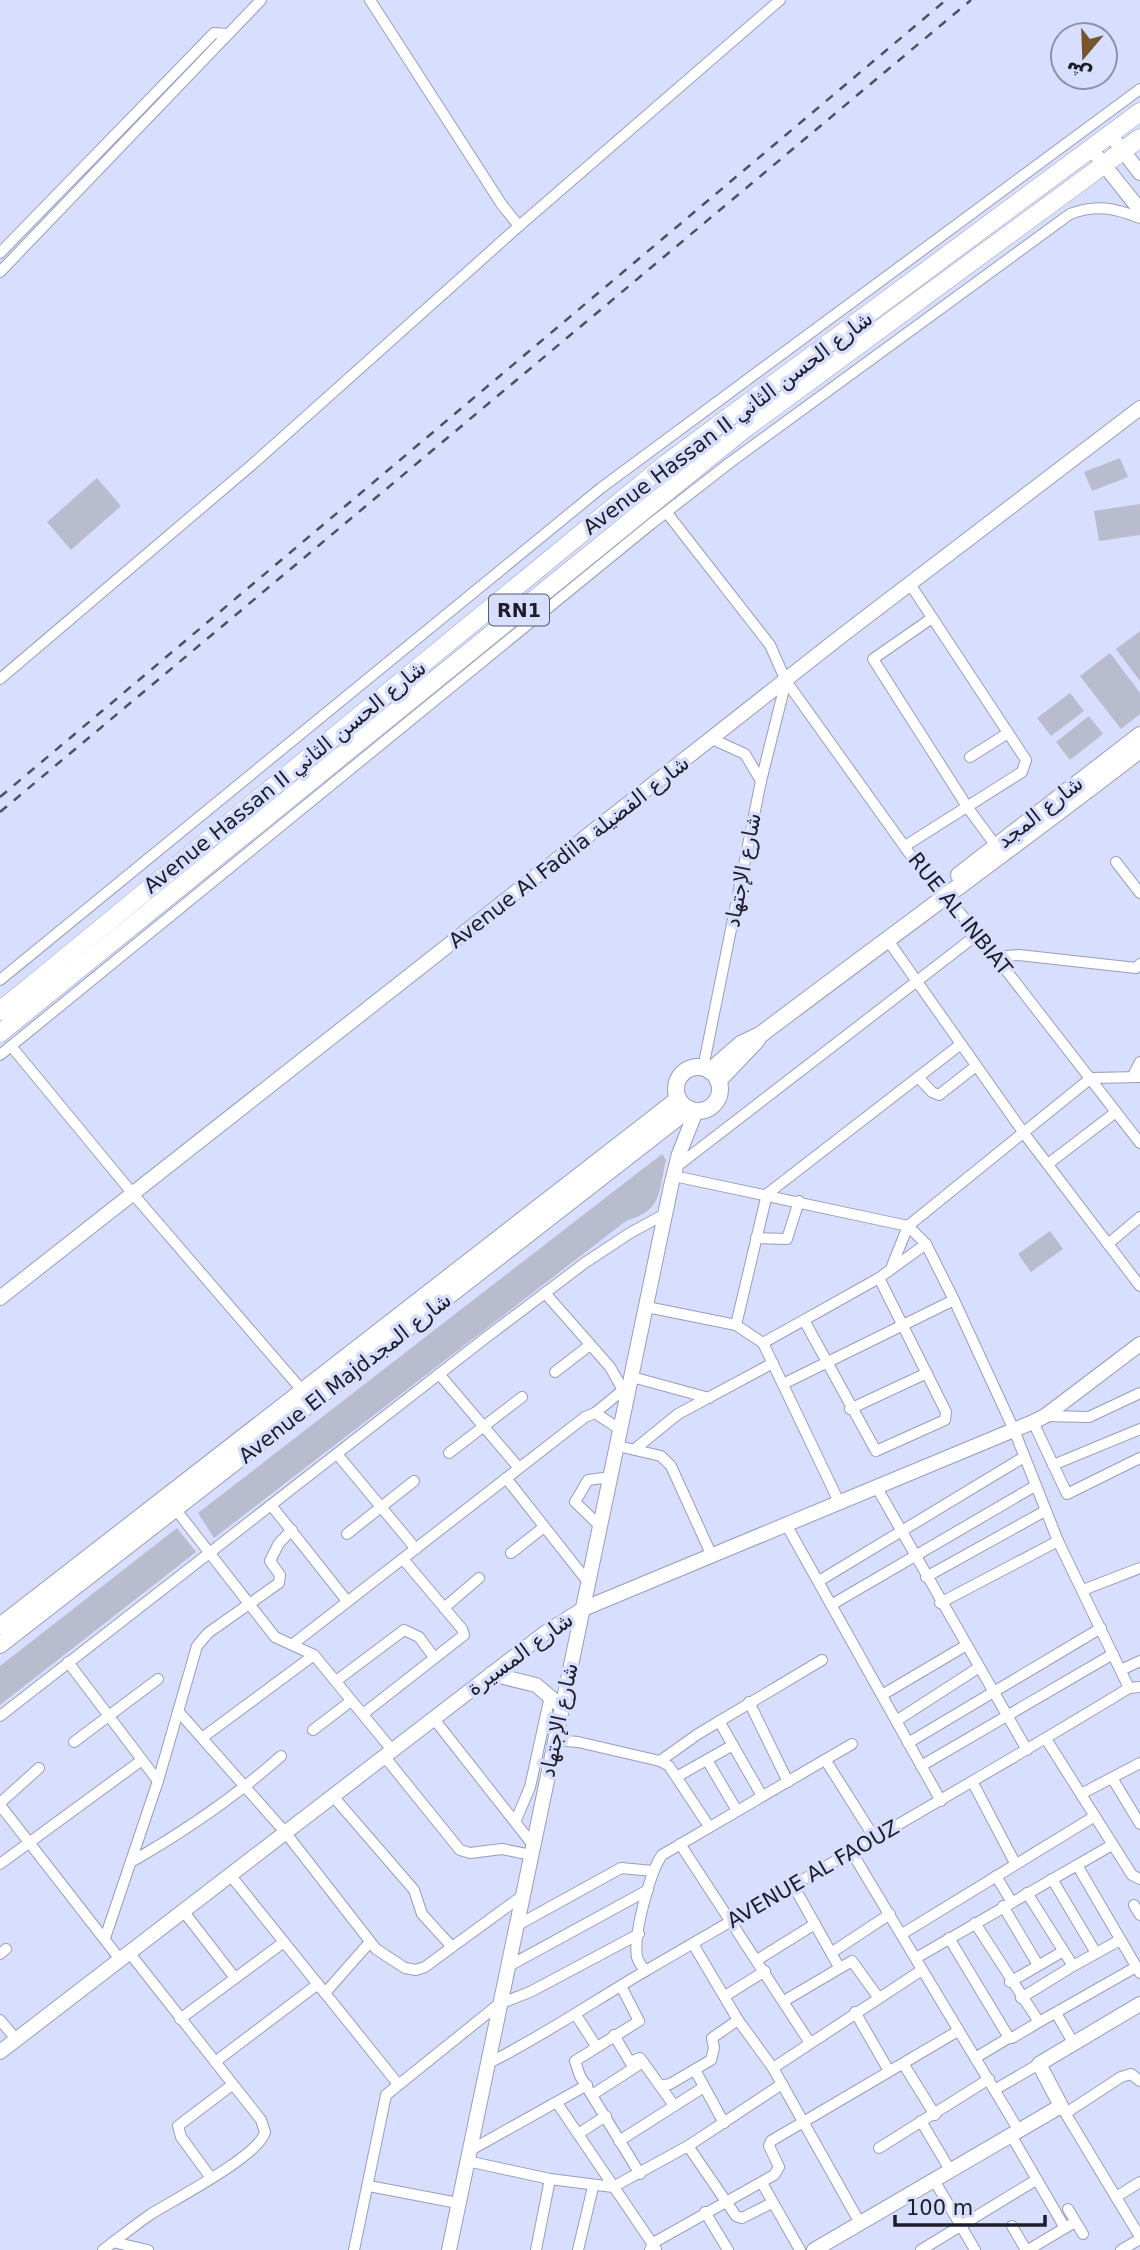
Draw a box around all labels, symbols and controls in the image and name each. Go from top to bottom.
north arrow [1049,21,1119,91]
text: ش [1062,56,1095,87]
street label: Avenue Hassan II شارع الحسن الثاني [579,306,877,540]
road number: RN1 [489,594,549,625]
street label: Avenue Hassan II شارع الحسن الثاني [139,656,431,898]
street label: Avenue Al Fadila شارع الفضيلة [444,751,694,953]
street label: شارع المجد [992,771,1088,853]
street label: شارع الإجتهاد [720,811,766,929]
street label: RUE AL INBIAT [903,848,1017,980]
street label: Avenue El Majdشارع المجد [234,1288,456,1468]
street label: شارع المسيرة [462,1607,578,1701]
street label: شارع الإجتهاد [535,1661,583,1779]
street label: AVENUE AL FAOUZ [723,1815,903,1933]
scale bar [895,2184,1046,2228]
text: 100 m [906,2196,973,2220]

